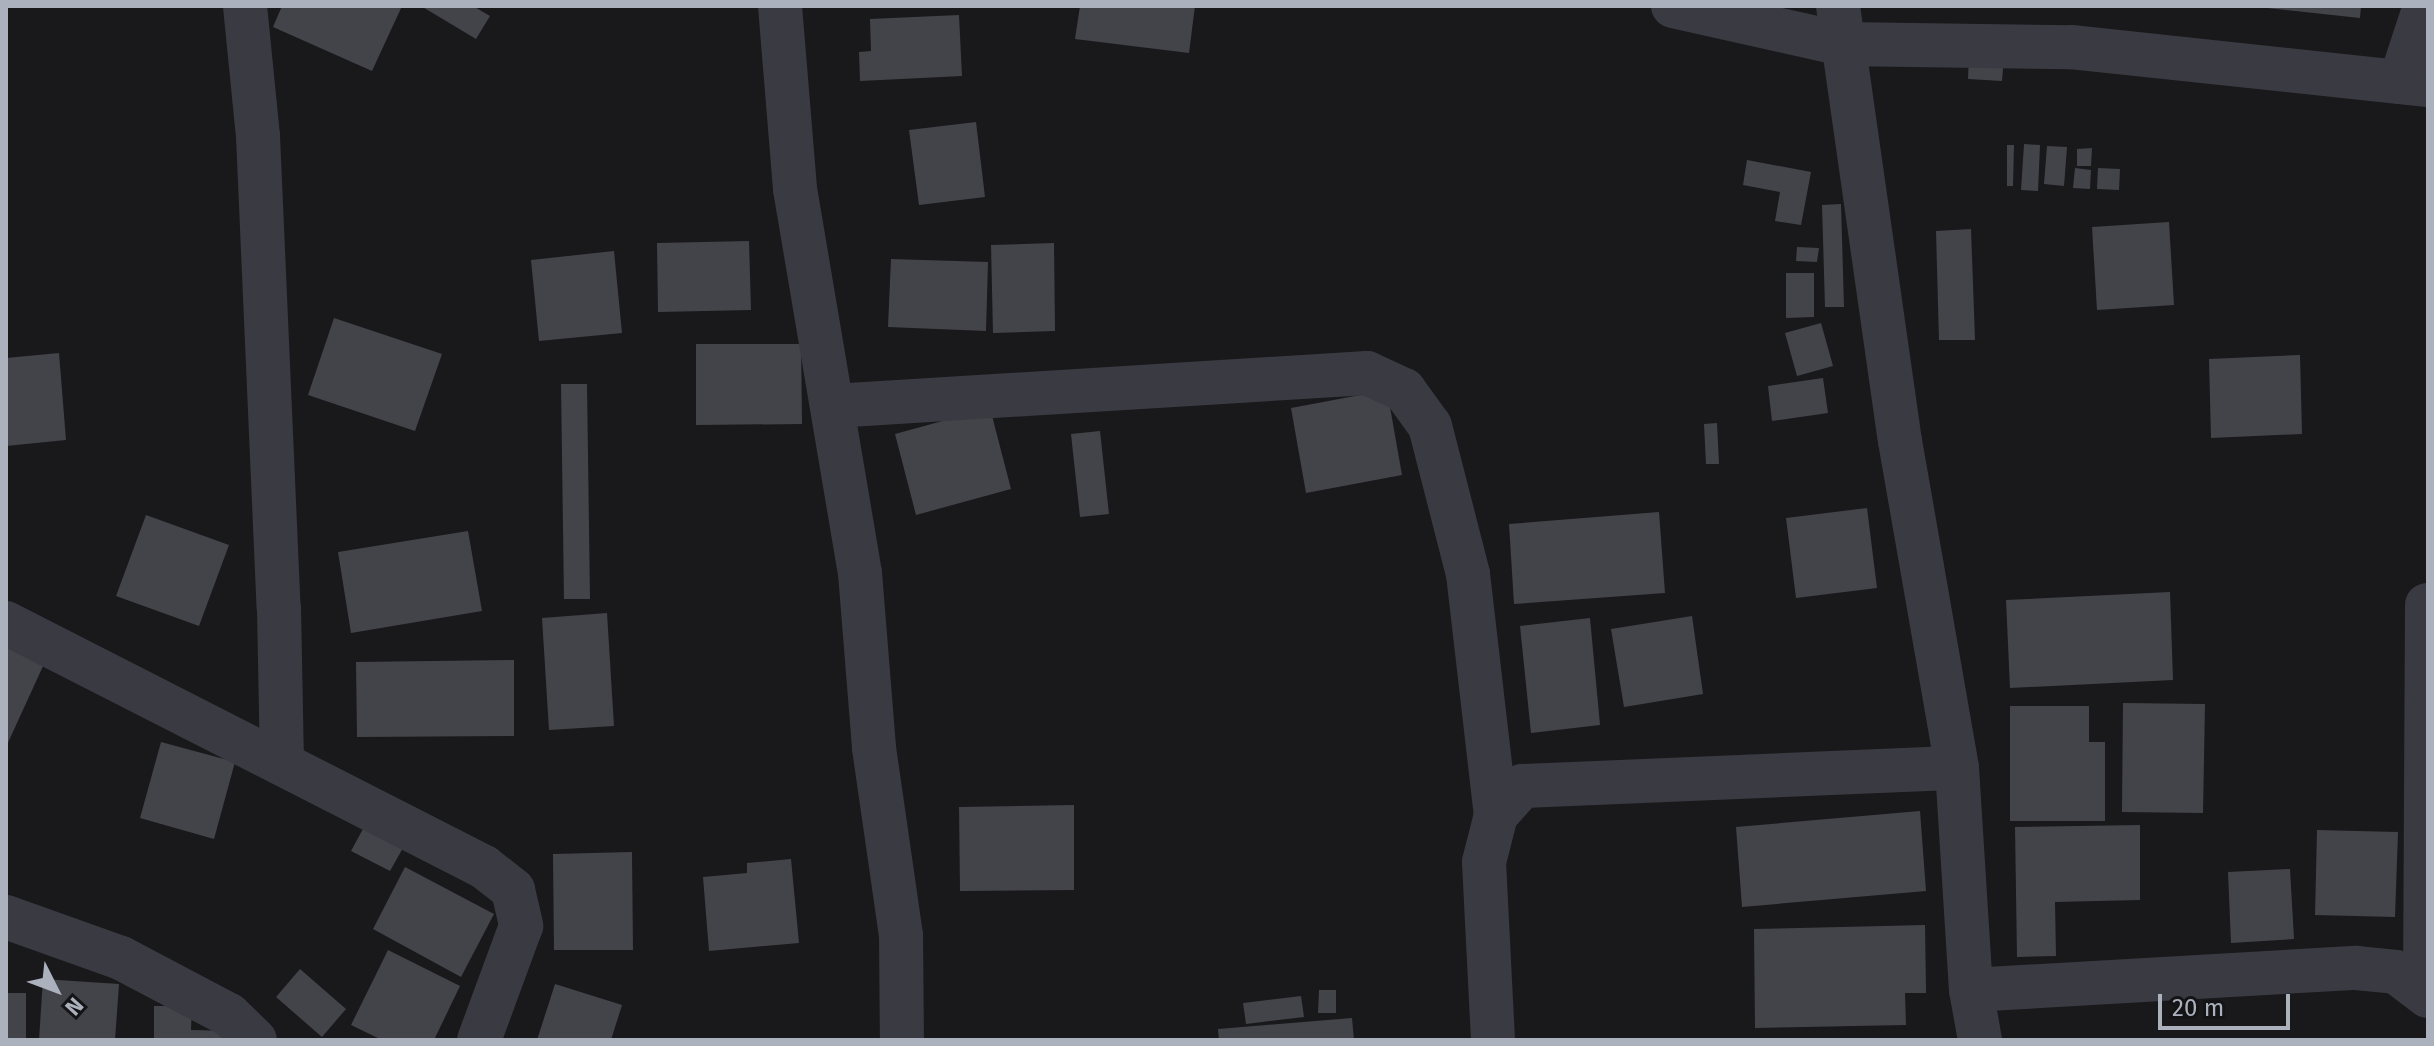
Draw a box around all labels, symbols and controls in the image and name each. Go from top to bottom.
north arrow [16,950,96,1030]
scale bar [2162,978,2294,1028]
text: N [59,992,89,1021]
text: 20 m [2172,994,2224,1022]

